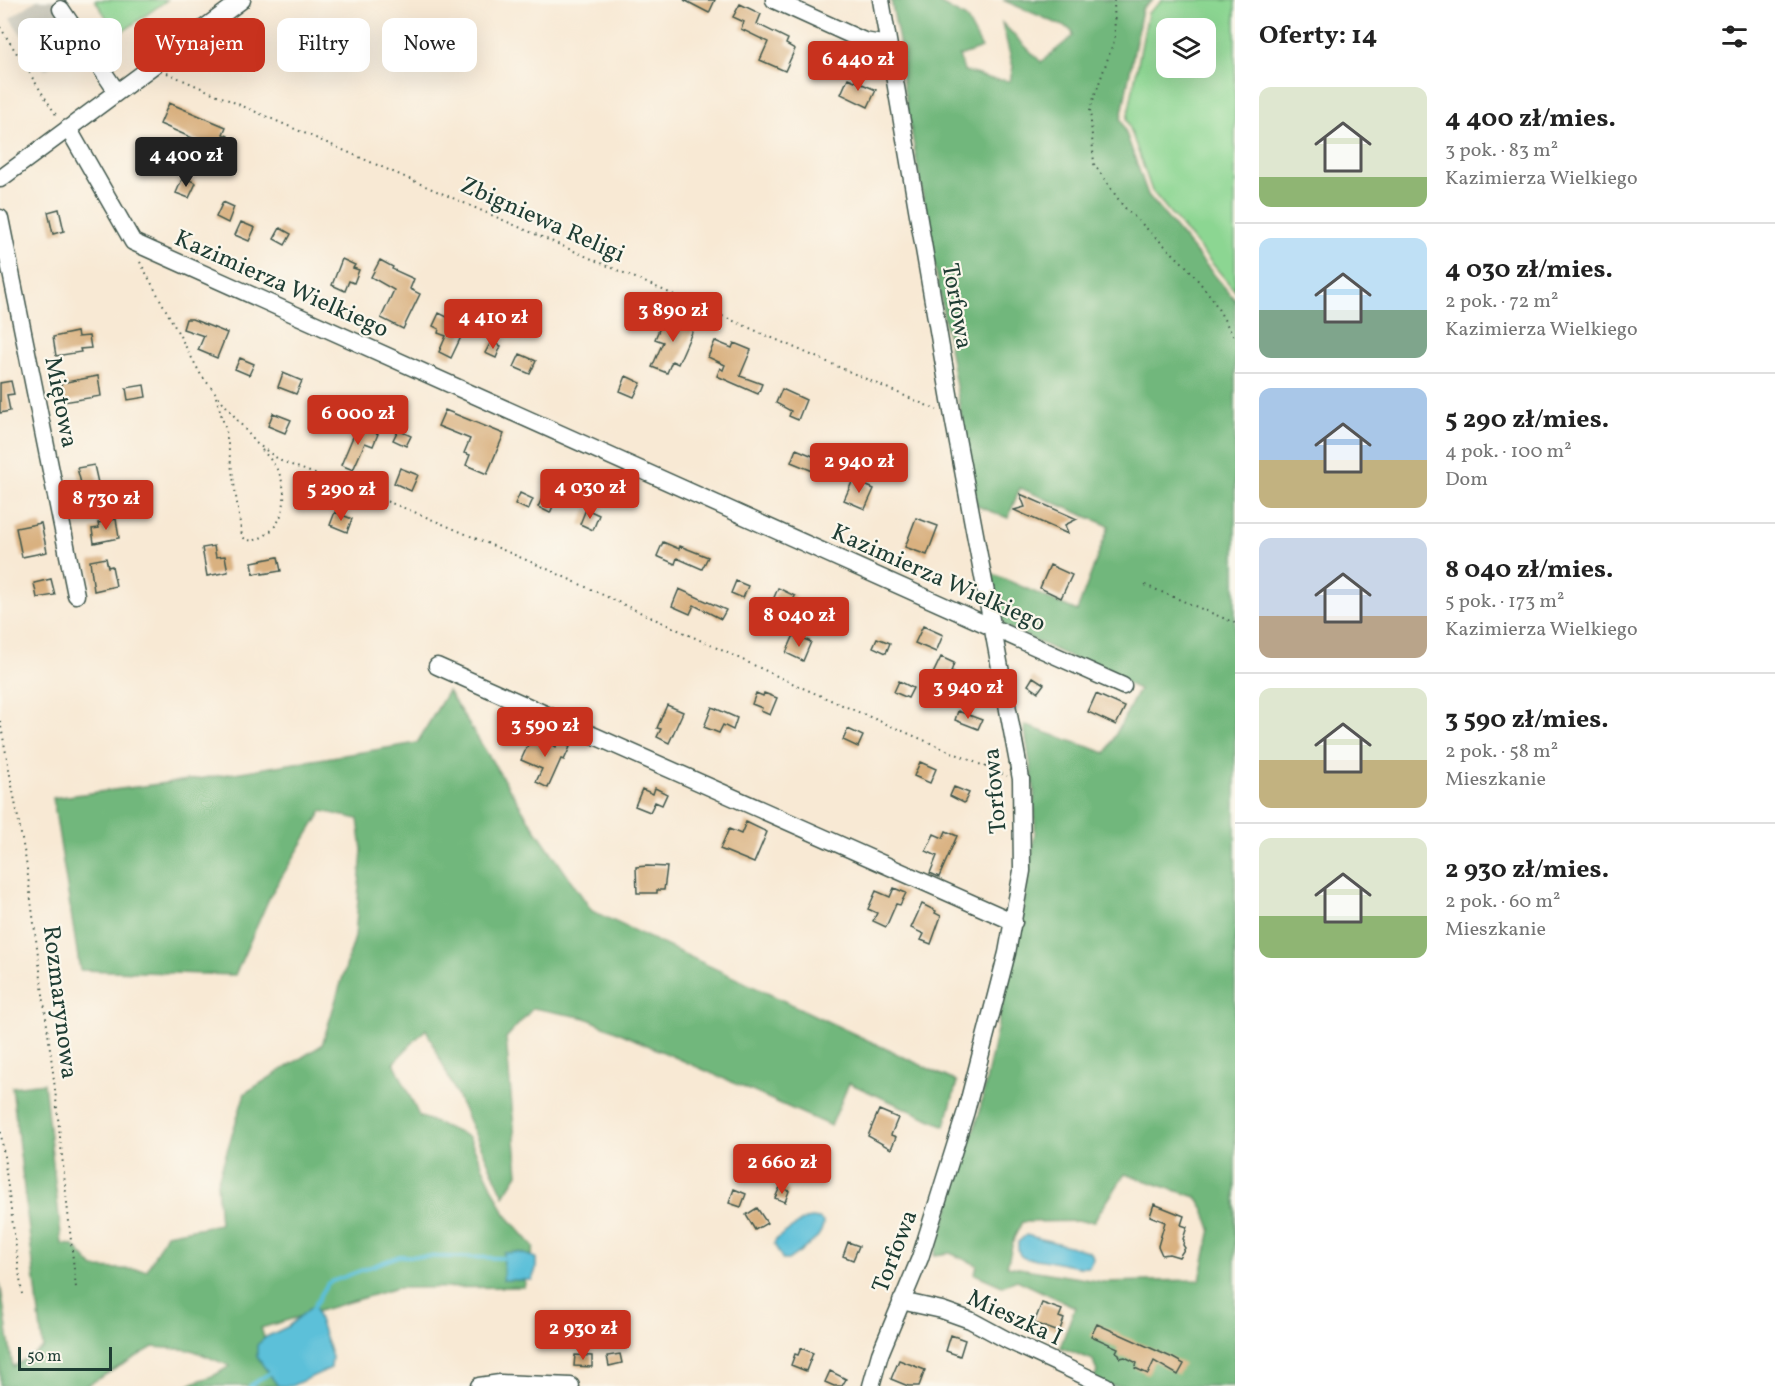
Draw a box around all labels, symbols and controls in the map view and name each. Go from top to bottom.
chip: Kupno [18,18,122,72]
chip: Wynajem [134,18,265,72]
chip: Filtry [277,18,370,72]
chip: Nowe [382,18,477,72]
map controls [1156,18,1216,78]
button: layers [1156,18,1216,78]
text: Oferty: 14 [1259,18,1377,54]
icon: filters [1718,20,1751,53]
pin: 6 440 zł [796,41,920,92]
text: 6 440 zł [822,46,894,74]
text: 4 400 zł/mies. [1445,101,1616,137]
icon: home [1307,111,1379,183]
pin: 4 400 zł [124,137,248,188]
text: 3 pok. · 83 m² [1445,137,1558,165]
text: 4 400 zł [149,142,223,170]
text: Kazimierza Wielkiego [1445,165,1638,193]
street label: Zbigniewa Religi [454,169,630,272]
street label: Kazimierza Wielkiego [169,222,394,347]
text: 4 030 zł/mies. [1445,252,1613,288]
street label: Torfowa [932,261,980,352]
icon: home [1307,262,1379,334]
text: 2 pok. · 72 m² [1445,288,1558,316]
pin: 3 890 zł [611,292,735,343]
text: 3 890 zł [638,297,708,325]
pin: 4 410 zł [431,299,555,350]
text: 4 410 zł [458,304,528,332]
text: Kazimierza Wielkiego [1445,316,1638,344]
street label: Miętowa [35,354,86,451]
pin: 6 000 zł [296,395,420,446]
text: 6 000 zł [321,400,395,428]
text: 5 290 zł/mies. [1445,402,1609,438]
icon: home [1307,412,1379,484]
text: 4 pok. · 100 m² [1445,438,1572,466]
pin: 2 940 zł [797,443,921,494]
text: 2 940 zł [824,448,894,476]
text: Dom [1445,466,1488,494]
pin: 4 030 zł [528,469,652,520]
pin: 5 290 zł [279,471,403,522]
text: 4 030 zł [554,474,626,502]
text: 5 290 zł [307,476,375,504]
pin: 8 730 zł [44,480,168,531]
text: 8 730 zł [72,485,140,513]
street label: Kazimierza Wielkiego [826,516,1051,641]
text: 8 040 zł/mies. [1445,552,1614,588]
icon: home [1307,562,1379,634]
text: 5 pok. · 173 m² [1445,588,1564,616]
pin: 8 040 zł [737,597,861,648]
text: 8 040 zł [763,602,835,630]
text: Kazimierza Wielkiego [1445,616,1638,644]
pin: 3 940 zł [906,669,1030,720]
text: 3 940 zł [933,674,1003,702]
text: 3 590 zł/mies. [1445,702,1609,738]
pin: 3 590 zł [483,707,607,758]
text: 3 590 zł [511,712,579,740]
icon: home [1307,712,1379,784]
text: 2 pok. · 58 m² [1445,738,1558,766]
street label: Torfowa [975,746,1017,835]
text: Mieszkanie [1445,766,1546,794]
text: 2 930 zł/mies. [1445,852,1609,888]
icon: home [1307,862,1379,934]
text: 2 pok. · 60 m² [1445,888,1560,916]
text: Mieszkanie [1445,916,1546,944]
street label: Rozmarynowa [33,924,85,1081]
pin: 2 660 zł [720,1144,844,1195]
text: 2 660 zł [747,1149,817,1177]
street label: Torfowa [865,1205,927,1298]
street label: Mieszka I [961,1282,1067,1356]
pin: 2 930 zł [521,1310,645,1361]
text: 2 930 zł [549,1315,617,1343]
scale bar [18,1344,112,1372]
text: 50 m [27,1346,61,1368]

